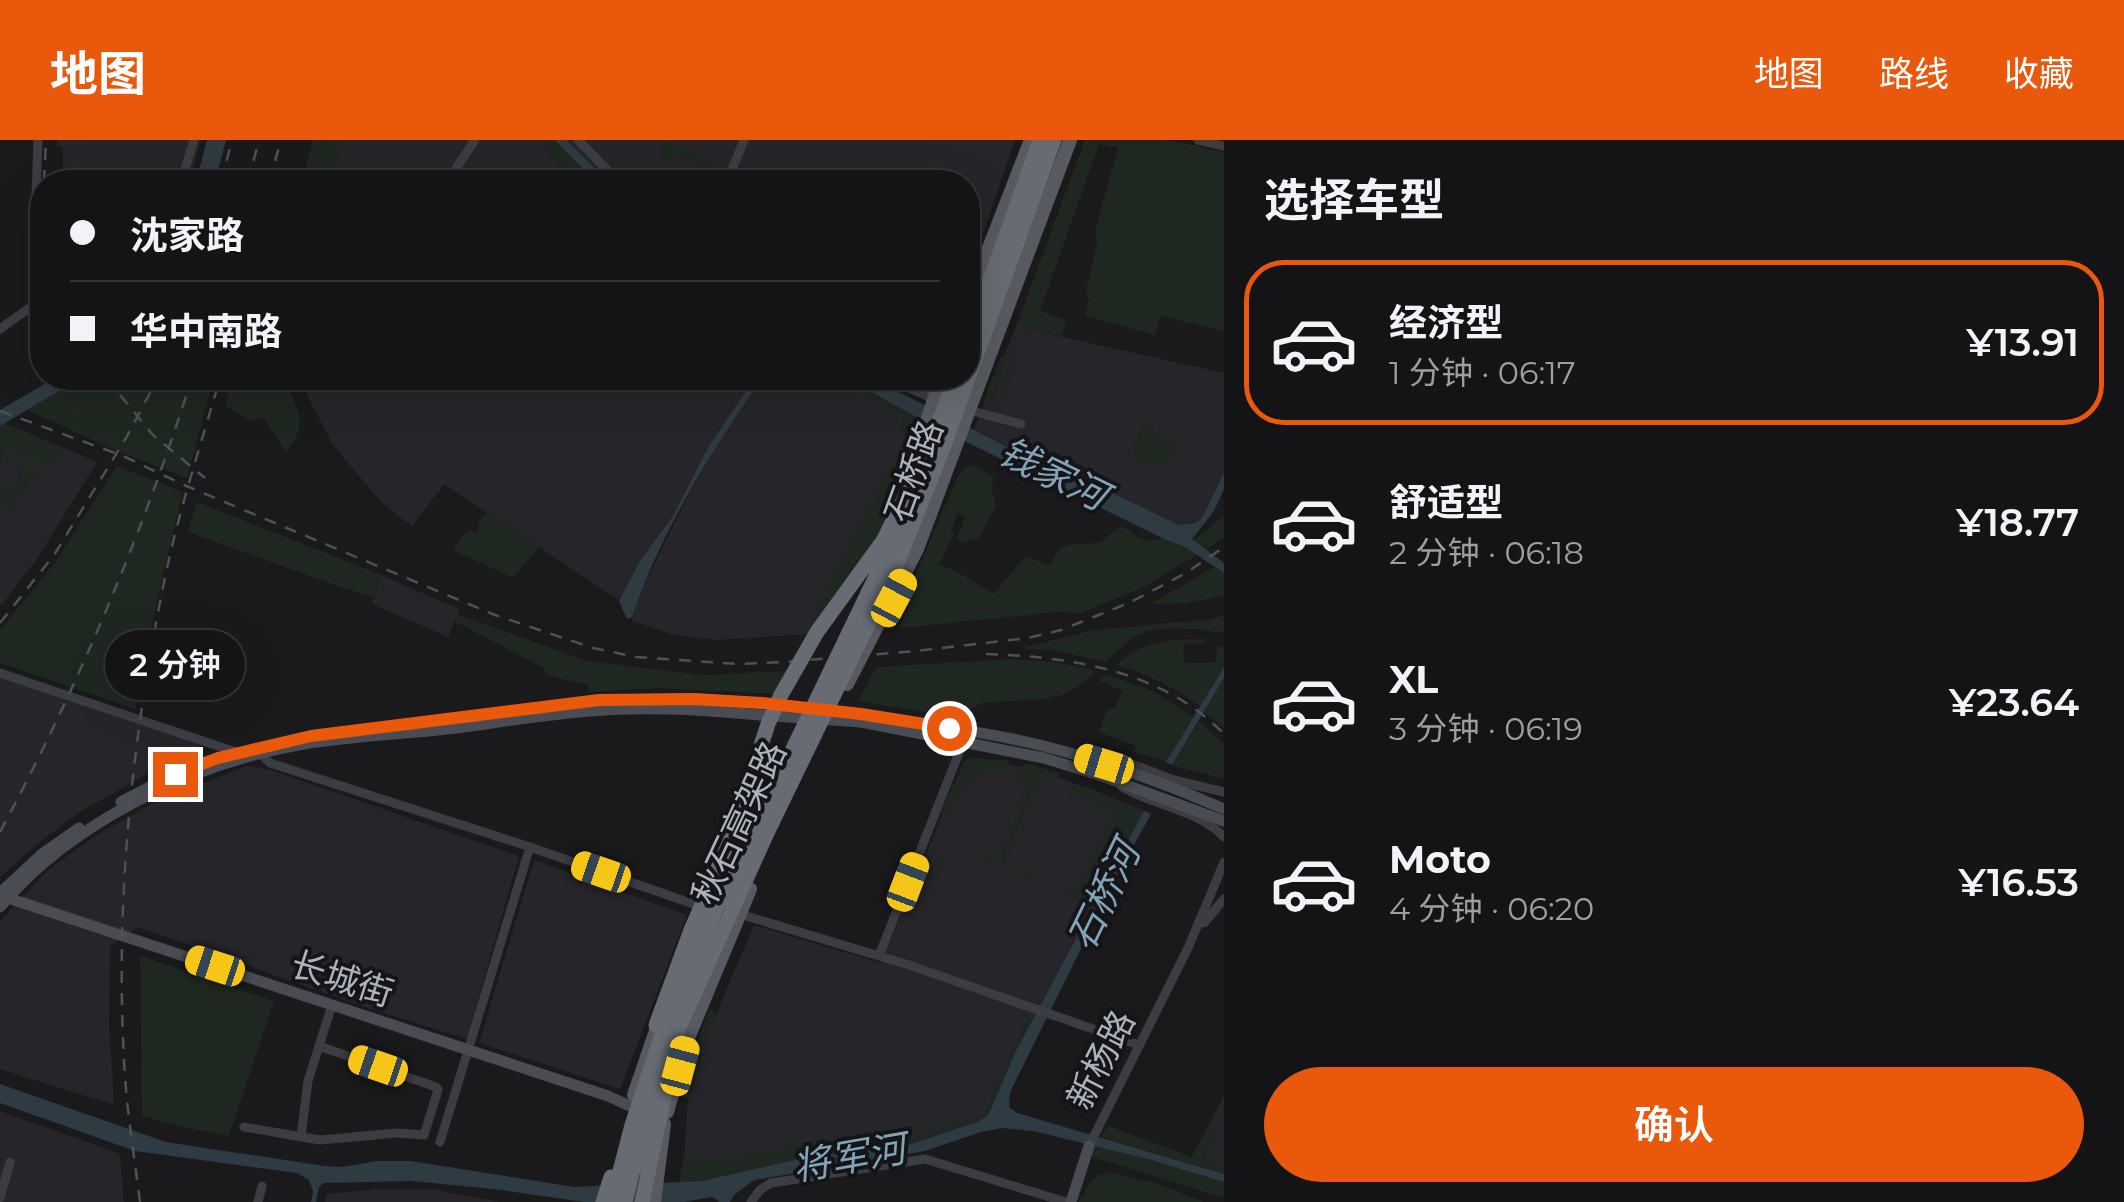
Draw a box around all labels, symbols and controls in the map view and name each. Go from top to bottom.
text: 地图 [50,45,146,103]
text: 地图 [1754,52,1824,95]
text: 路线 [1879,52,1949,95]
text: 收藏 [2004,52,2074,95]
text: 选择车型 [1264,172,1444,227]
text: 沈家路 [130,212,244,259]
icon: car [1269,298,1359,388]
text: 经济型 [1389,299,1503,346]
text: 华中南路 [130,308,282,355]
text: ¥13.91 [1966,319,2079,366]
text: 1 分钟 · 06:17 [1389,353,1576,392]
street label: 石桥路 [875,414,952,528]
water label: 钱家河 [992,427,1121,523]
icon: car [1269,478,1359,568]
text: 舒适型 [1389,479,1503,526]
text: ¥18.77 [1956,499,2079,546]
text: 2 分钟 · 06:18 [1389,533,1584,572]
car [867,564,921,632]
callout: 2 分钟 [105,629,245,699]
text: 2 分钟 [129,645,221,684]
text: XL [1389,656,1438,703]
icon: car [1269,658,1359,748]
text: ¥23.64 [1949,679,2079,726]
route start [927,706,972,751]
text: 3 分钟 · 06:19 [1389,709,1583,748]
street label: 秋石高架路 [682,734,795,911]
car [1071,741,1137,787]
route end [153,752,198,797]
water label: 石桥河 [1057,828,1153,957]
text: Moto [1389,836,1491,883]
icon: car [1269,838,1359,928]
car [568,848,634,896]
car [883,849,933,915]
text: ¥16.53 [1958,859,2079,906]
text: 4 分钟 · 06:20 [1389,889,1594,928]
car [182,942,248,990]
street label: 长城街 [286,942,399,1015]
street label: 新杨路 [1058,1003,1144,1116]
car [658,1033,702,1099]
car [345,1042,411,1090]
button: 确认 [1264,1067,2084,1182]
water label: 将军河 [789,1123,916,1191]

